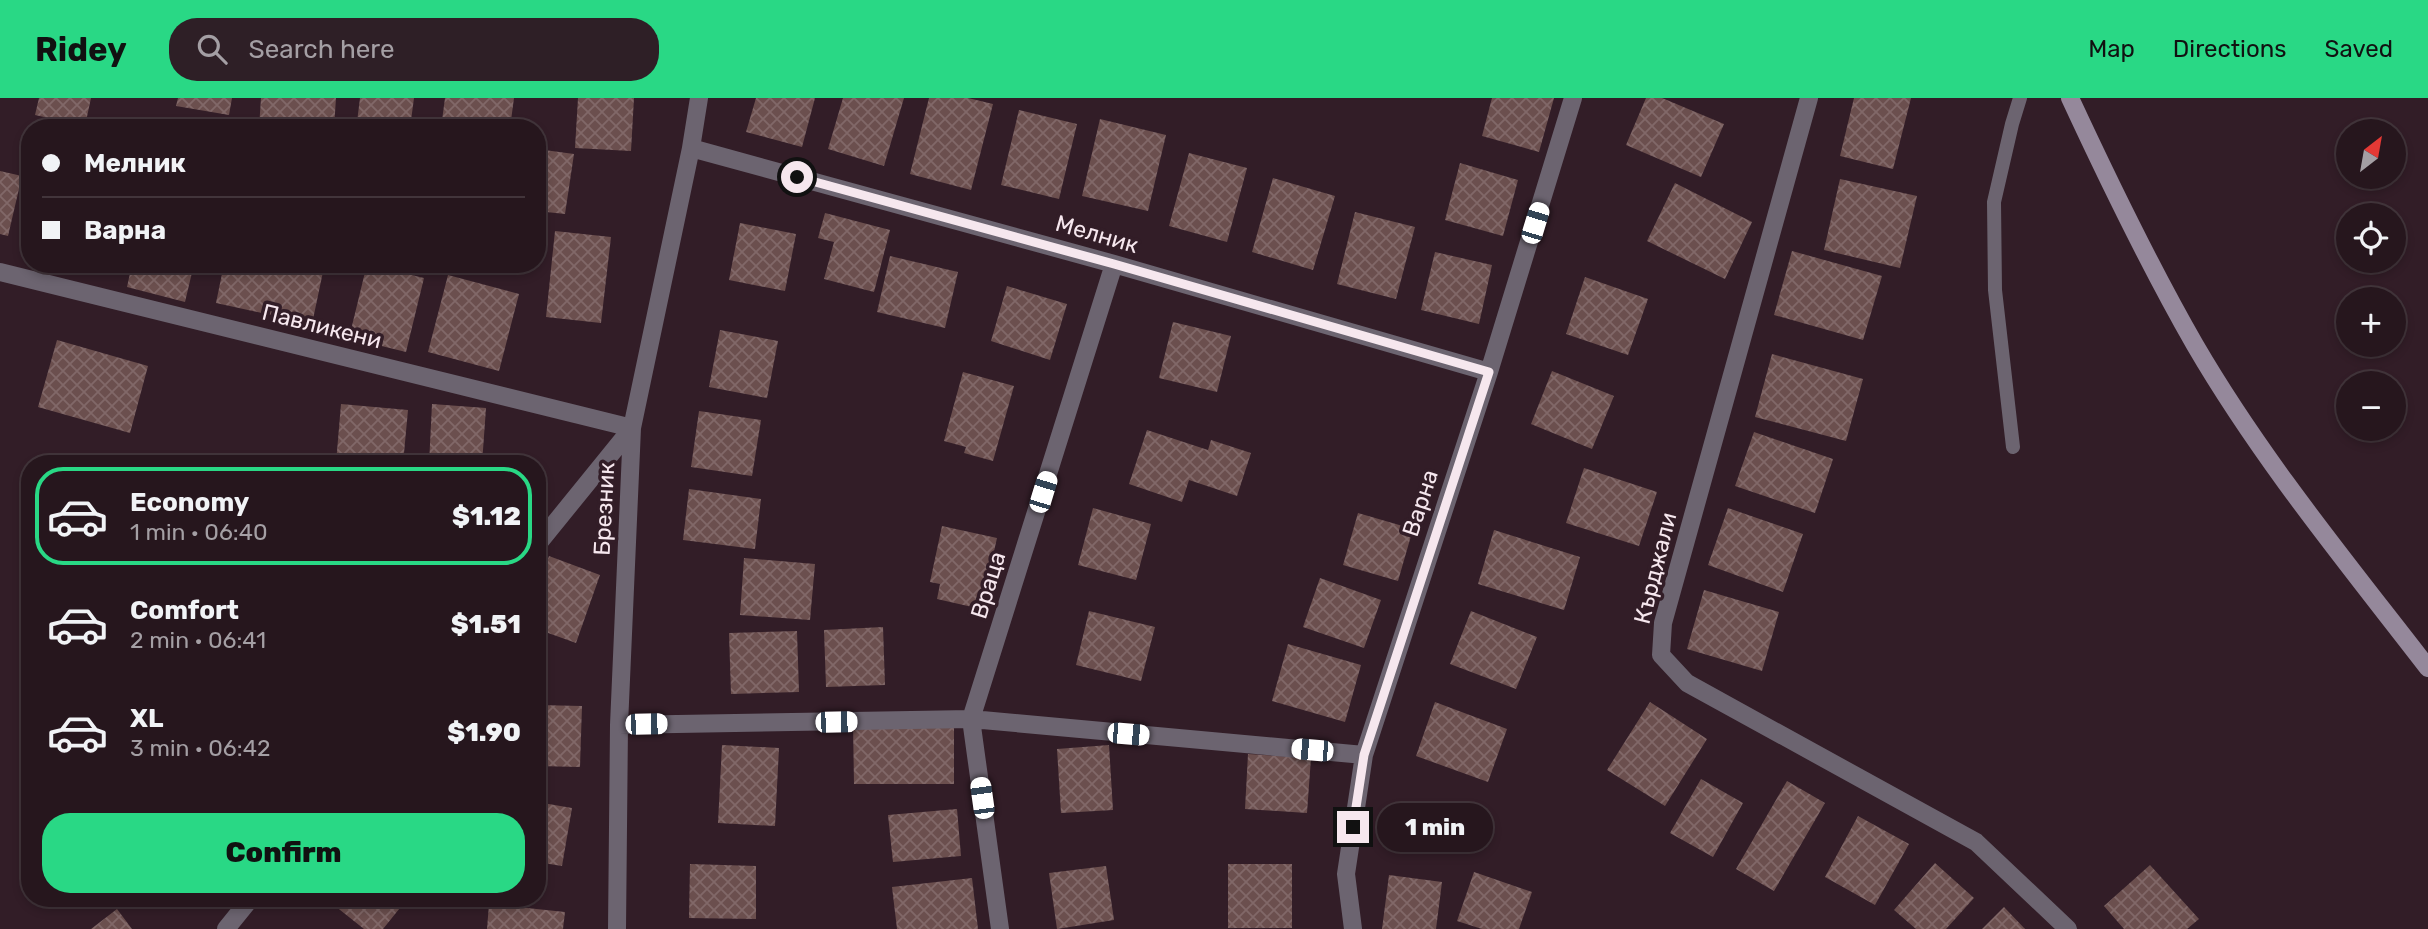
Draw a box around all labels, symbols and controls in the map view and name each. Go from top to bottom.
search box [169,18,659,81]
text: Ridey [35,30,127,69]
icon: search [193,30,231,68]
text: Search here [249,34,394,65]
text: Map [2088,35,2135,63]
text: Directions [2173,35,2286,63]
text: Saved [2324,35,2393,63]
north arrow [2336,119,2406,189]
map controls [2336,119,2406,441]
text: Мелник [84,148,186,179]
route start [781,161,813,193]
car [1519,200,1552,246]
button: locate [2336,203,2406,273]
street label: Мелник [1052,209,1142,259]
text: Варна [84,215,166,246]
button: + [2336,287,2406,357]
street label: Павликени [259,298,385,354]
button: − [2336,371,2406,441]
street label: Брезник [588,462,620,556]
street label: Варна [1396,466,1444,540]
car [1027,469,1060,515]
icon: car [46,485,109,548]
text: Economy [130,487,249,518]
text: $1.12 [452,501,521,532]
street label: Кърджали [1628,509,1682,627]
text: 1 min · 06:40 [130,518,268,546]
street label: Враца [965,548,1011,622]
icon: car [46,593,109,656]
text: Comfort [130,595,239,626]
text: $1.51 [451,609,521,640]
text: 2 min · 06:41 [130,626,266,654]
icon: car [46,701,109,764]
text: XL [130,703,163,734]
car [815,711,858,733]
car [625,713,668,735]
text: $1.90 [447,717,521,748]
car [1107,722,1150,746]
text: 3 min · 06:42 [130,734,270,762]
car [1291,738,1334,762]
car [969,776,996,820]
callout: 1 min [1378,802,1493,852]
route end [1337,811,1369,843]
button: Confirm [42,813,525,893]
text: 1 min [1405,813,1465,841]

